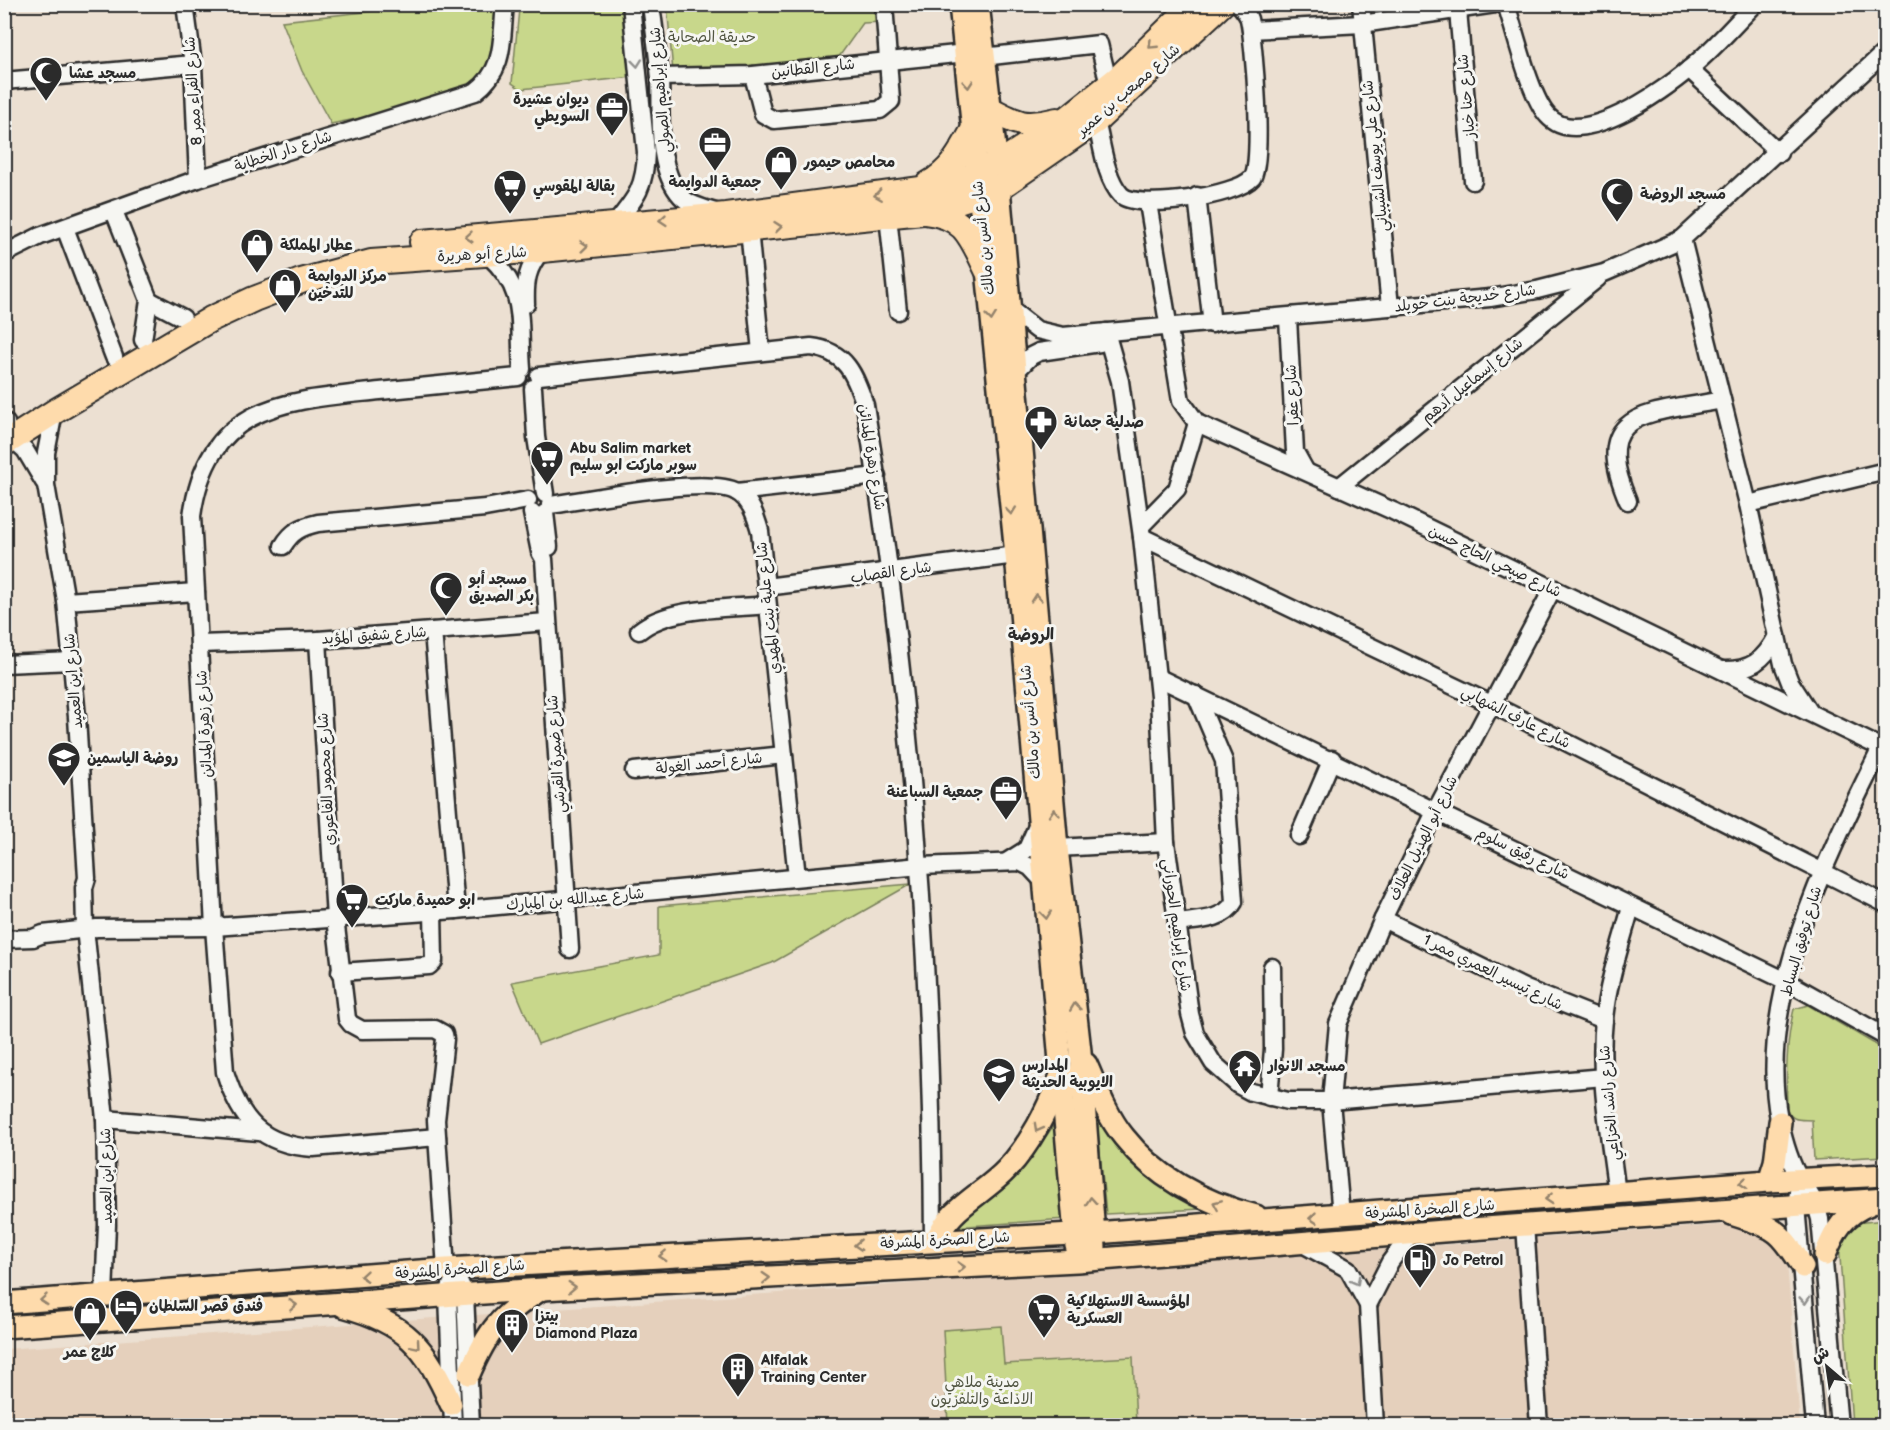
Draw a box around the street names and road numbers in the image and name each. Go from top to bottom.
street label: شارع إبراهيم الصولي [646,26,678,154]
street label: شارع الفراء ممر 8 [180,36,207,146]
street label: شارع مصعب بن عمير [1071,40,1184,142]
street label: شارع حنا خباز [1453,53,1480,140]
street label: شارع القطانين [770,55,856,82]
street label: شارع علي يوسف الشيباني [1358,79,1396,233]
street label: شارع دار الخطابة [232,127,334,176]
street label: شارع أنس بن مالك [968,180,999,296]
street label: شارع أبو هريرة [437,243,527,266]
street label: شارع خديجة بنت خويلد [1393,280,1537,317]
street label: شارع إسماعيل أدهم [1418,334,1528,429]
street label: شارع عفرا [1281,364,1304,426]
street label: شارع زهرة المدائن [854,402,889,512]
street label: شارع صبحي الحاج حسن [1424,521,1564,605]
street label: شارع علية بنت المهدي [752,541,786,675]
street label: شارع القصاب [849,557,933,588]
street label: شارع شفيق المؤيد [321,622,427,649]
street label: شارع ابن العميد [60,632,87,730]
street label: شارع أنس بن مالك [1016,664,1045,780]
street label: شارع زهرة المدائن [192,670,217,778]
street label: شارع عارف الشهابي [1457,682,1573,756]
street label: شارع ضمرة القرشي [543,694,573,814]
street label: شارع محمود الفاعوري [314,712,340,846]
street label: شارع أحمد الغولة [655,748,763,779]
street label: شارع أبو الهذيل العلاف [1385,773,1462,904]
street label: شارع رفيق سلوم [1472,823,1572,886]
street label: شارع إبراهيم الحوراني [1155,857,1195,993]
street label: شارع عبدالله بن المبارك [505,884,645,915]
street label: شارع توفيق البساط [1777,884,1826,998]
street label: شارع تيسير العمري ممر 1 [1419,930,1566,1015]
street label: شارع راشد الخزاعي [1595,1044,1627,1162]
street label: شارع ابن العميد [96,1128,117,1224]
street label: شارع الصخرة المشرفة [1365,1195,1495,1224]
street label: شارع الصخرة المشرفة [880,1228,1010,1253]
street label: شارع الصخرة المشرفة [395,1255,525,1284]

